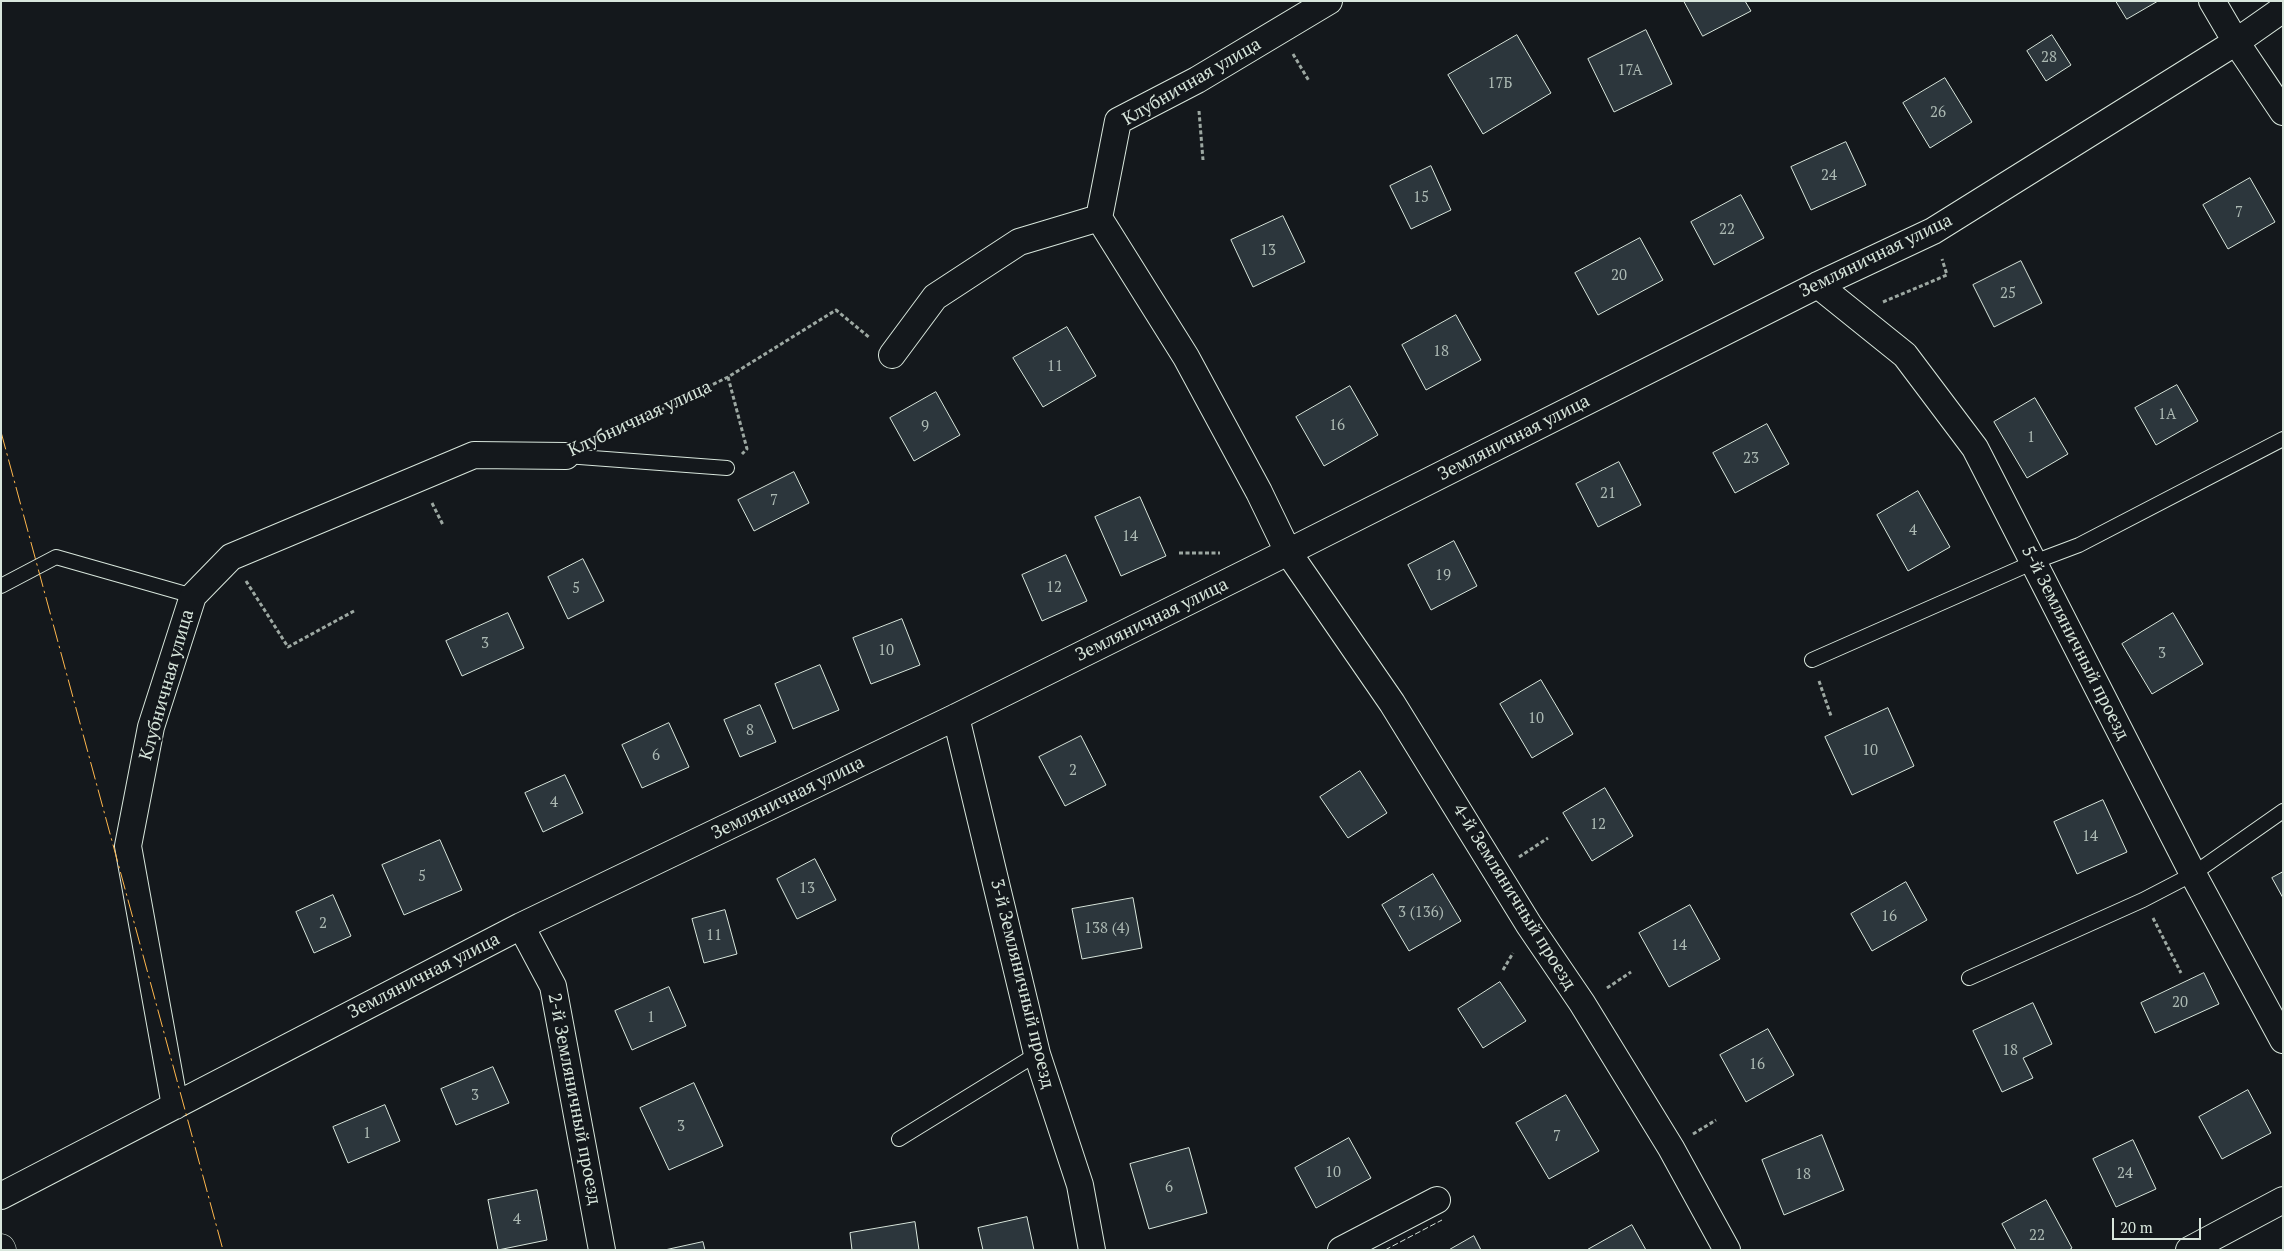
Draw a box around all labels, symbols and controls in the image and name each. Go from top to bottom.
street label: Клубничная улица [1119,34,1265,130]
house number: 28 [2041,49,2057,67]
house number: 17А [1617,62,1643,80]
house number: 17Б [1488,75,1512,93]
house number: 26 [1930,104,1946,122]
house number: 24 [1821,167,1837,185]
house number: 15 [1413,189,1429,207]
house number: 7 [2235,204,2243,222]
street label: Земляничная улица [1796,210,1956,302]
house number: 22 [1719,221,1735,239]
house number: 13 [1260,242,1276,260]
house number: 20 [1611,267,1627,285]
house number: 25 [2000,285,2016,303]
house number: 18 [1433,343,1449,361]
house number: 11 [1047,358,1063,376]
street label: Клубничная улица [565,376,715,462]
street label: Земляничная улица [1435,390,1593,486]
house number: 1А [2158,406,2176,424]
house number: 16 [1329,417,1345,435]
house number: 9 [921,418,929,436]
house number: 1 [2027,429,2035,447]
house number: 23 [1743,450,1759,468]
house number: 21 [1600,485,1616,503]
house number: 7 [770,492,778,510]
house number: 4 [1909,522,1917,540]
house number: 14 [1122,528,1138,546]
street label: 5-й Земляничный проезд [2017,542,2133,744]
house number: 19 [1435,567,1451,585]
street label: Земляничная улица [1072,574,1232,666]
house number: 12 [1046,579,1062,597]
house number: 5 [572,580,580,598]
street label: Клубничная улица [135,607,199,763]
house number: 3 [481,635,489,653]
house number: 10 [878,642,894,660]
house number: 3 [2158,645,2166,663]
house number: 10 [1528,710,1544,728]
house number: 8 [746,722,754,740]
house number: 10 [1862,742,1878,760]
house number: 6 [652,747,660,765]
street label: Земляничная улица [708,752,868,844]
house number: 2 [1069,762,1077,780]
house number: 4 [550,794,558,812]
street label: 4-й Земляничный проезд [1448,800,1580,994]
house number: 12 [1590,816,1606,834]
house number: 14 [2082,828,2098,846]
house number: 5 [418,868,426,886]
street label: 3-й Земляничный проезд [985,877,1059,1091]
house number: 13 [799,880,815,898]
house number: 3 (136) [1398,904,1444,922]
house number: 16 [1881,908,1897,926]
house number: 2 [319,915,327,933]
house number: 138 (4) [1084,920,1130,938]
house number: 11 [706,927,722,945]
street label: Земляничная улица [345,928,503,1024]
house number: 14 [1671,937,1687,955]
street label: 2-й Земляничный проезд [543,991,605,1207]
house number: 20 [2172,994,2188,1012]
house number: 1 [647,1009,655,1027]
house number: 18 [2002,1042,2018,1060]
house number: 16 [1749,1056,1765,1074]
house number: 3 [471,1087,479,1105]
house number: 3 [677,1118,685,1136]
house number: 1 [363,1125,371,1143]
house number: 7 [1553,1128,1561,1146]
house number: 10 [1325,1164,1341,1182]
house number: 24 [2117,1165,2133,1183]
house number: 18 [1795,1166,1811,1184]
house number: 6 [1165,1179,1173,1197]
scale bar [2114,1208,2203,1240]
house number: 4 [513,1211,521,1229]
text: 20 m [2120,1217,2153,1237]
house number: 22 [2029,1227,2045,1245]

